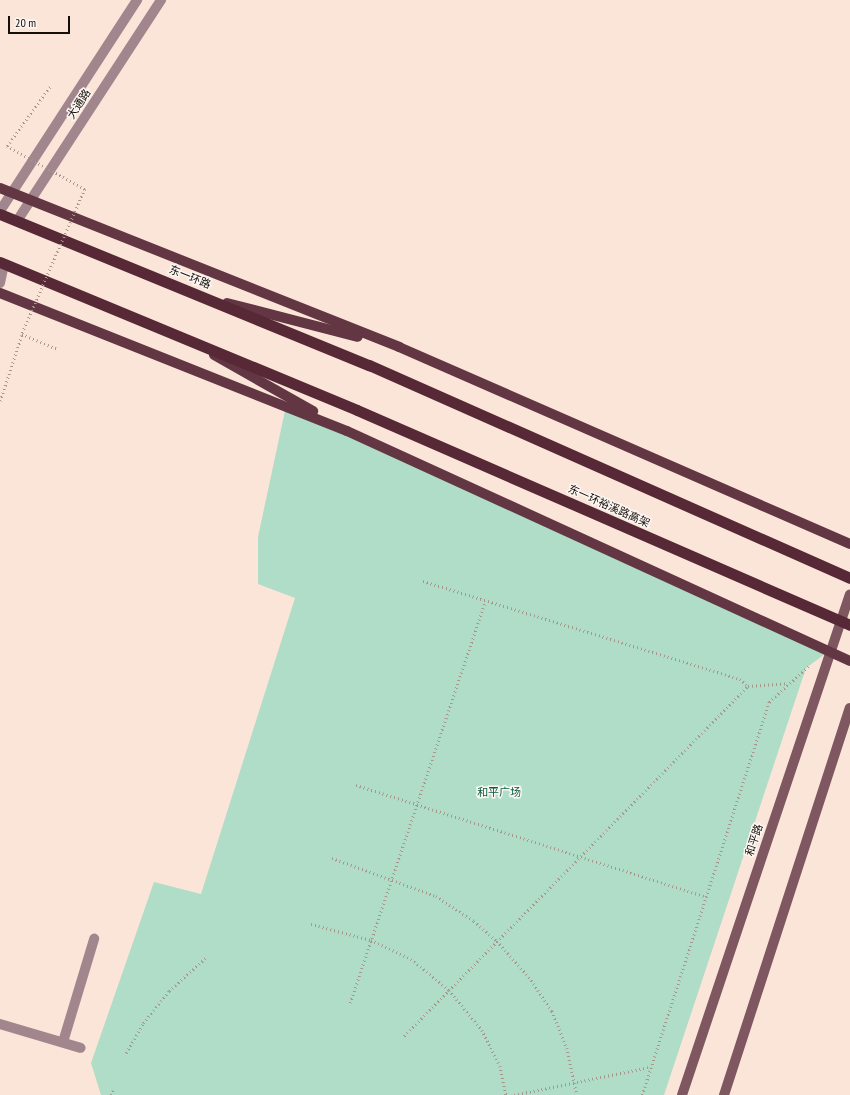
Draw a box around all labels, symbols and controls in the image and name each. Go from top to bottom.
scale bar [10,8,72,34]
text: 20 m [15,15,36,30]
street label: 大通路 [64,87,94,121]
street label: 东一环路 [167,263,213,291]
street label: 东一环裕溪路高架 [566,482,652,530]
park label: 和平广场 [477,785,521,799]
street label: 和平路 [743,822,765,858]

